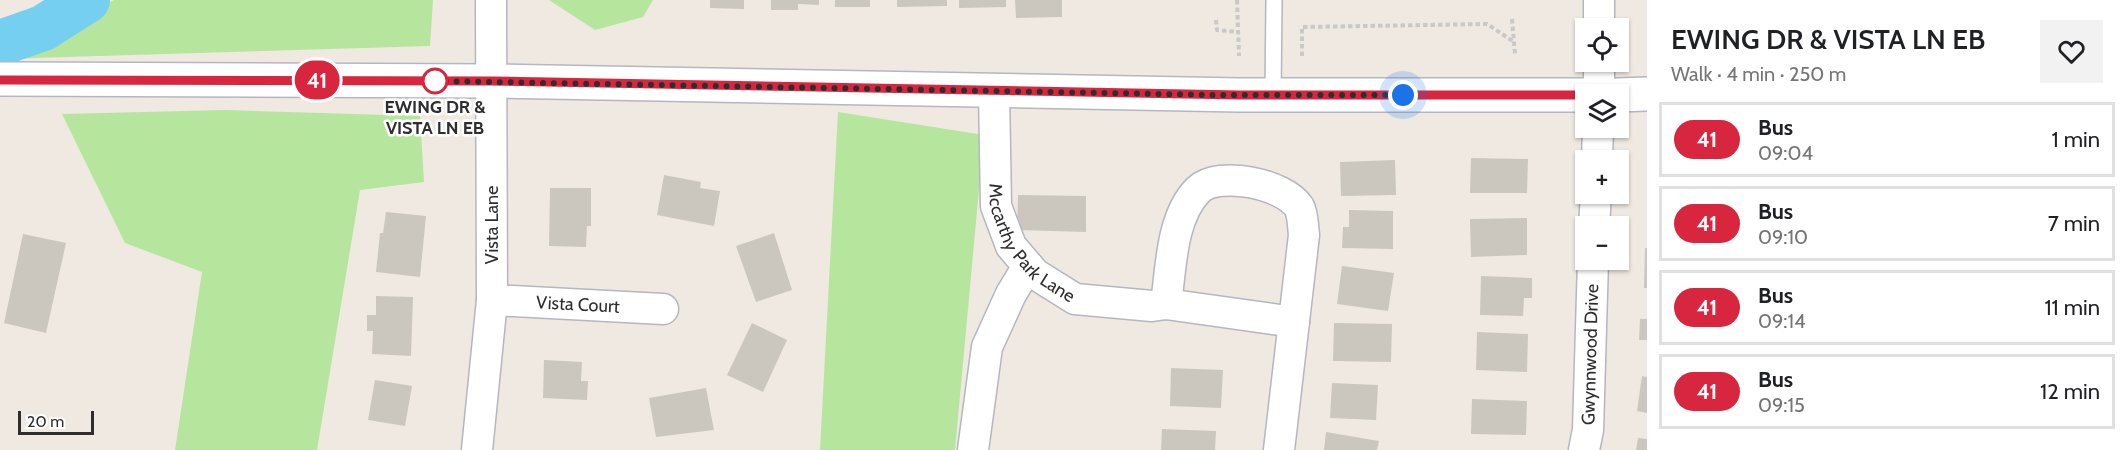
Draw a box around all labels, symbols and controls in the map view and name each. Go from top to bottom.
map controls [1575,18,1629,270]
button: locate [1575,18,1629,72]
button: heart [2040,20,2103,83]
text: EWING DR & VISTA LN EB [1671,22,1985,56]
line badge: 41 [290,60,344,100]
text: Walk · 4 min · 250 m [1671,62,1846,86]
text: 41 [307,68,327,93]
marker: EWING DR & VISTA LN EB [422,68,448,94]
your location [1388,80,1418,110]
button: layers [1575,84,1629,138]
place label: EWING DR & VISTA LN EB [385,96,486,139]
text: Bus [1758,114,1793,141]
text: 1 min [2052,126,2100,153]
text: 41 [1697,127,1717,152]
text: 09:04 [1758,141,1813,165]
button: + [1575,150,1629,204]
street label: Mccarthy Park Lane [985,183,1079,307]
street label: Vista Lane [481,186,503,264]
text: Bus [1758,198,1793,225]
text: 7 min [2048,210,2100,237]
text: 41 [1697,211,1717,236]
button: − [1575,216,1629,270]
text: 09:10 [1758,225,1808,249]
text: Bus [1758,282,1793,309]
street label: Gwynnwood Drive [1577,283,1603,425]
street label: Vista Court [535,291,620,318]
text: 11 min [2044,294,2100,321]
text: 41 [1697,295,1717,320]
text: 09:14 [1758,309,1806,333]
text: Bus [1758,366,1793,393]
text: 12 min [2040,378,2100,405]
text: 41 [1697,379,1717,404]
text: 09:15 [1758,393,1805,417]
scale bar [18,408,94,436]
text: 20 m [27,412,64,431]

